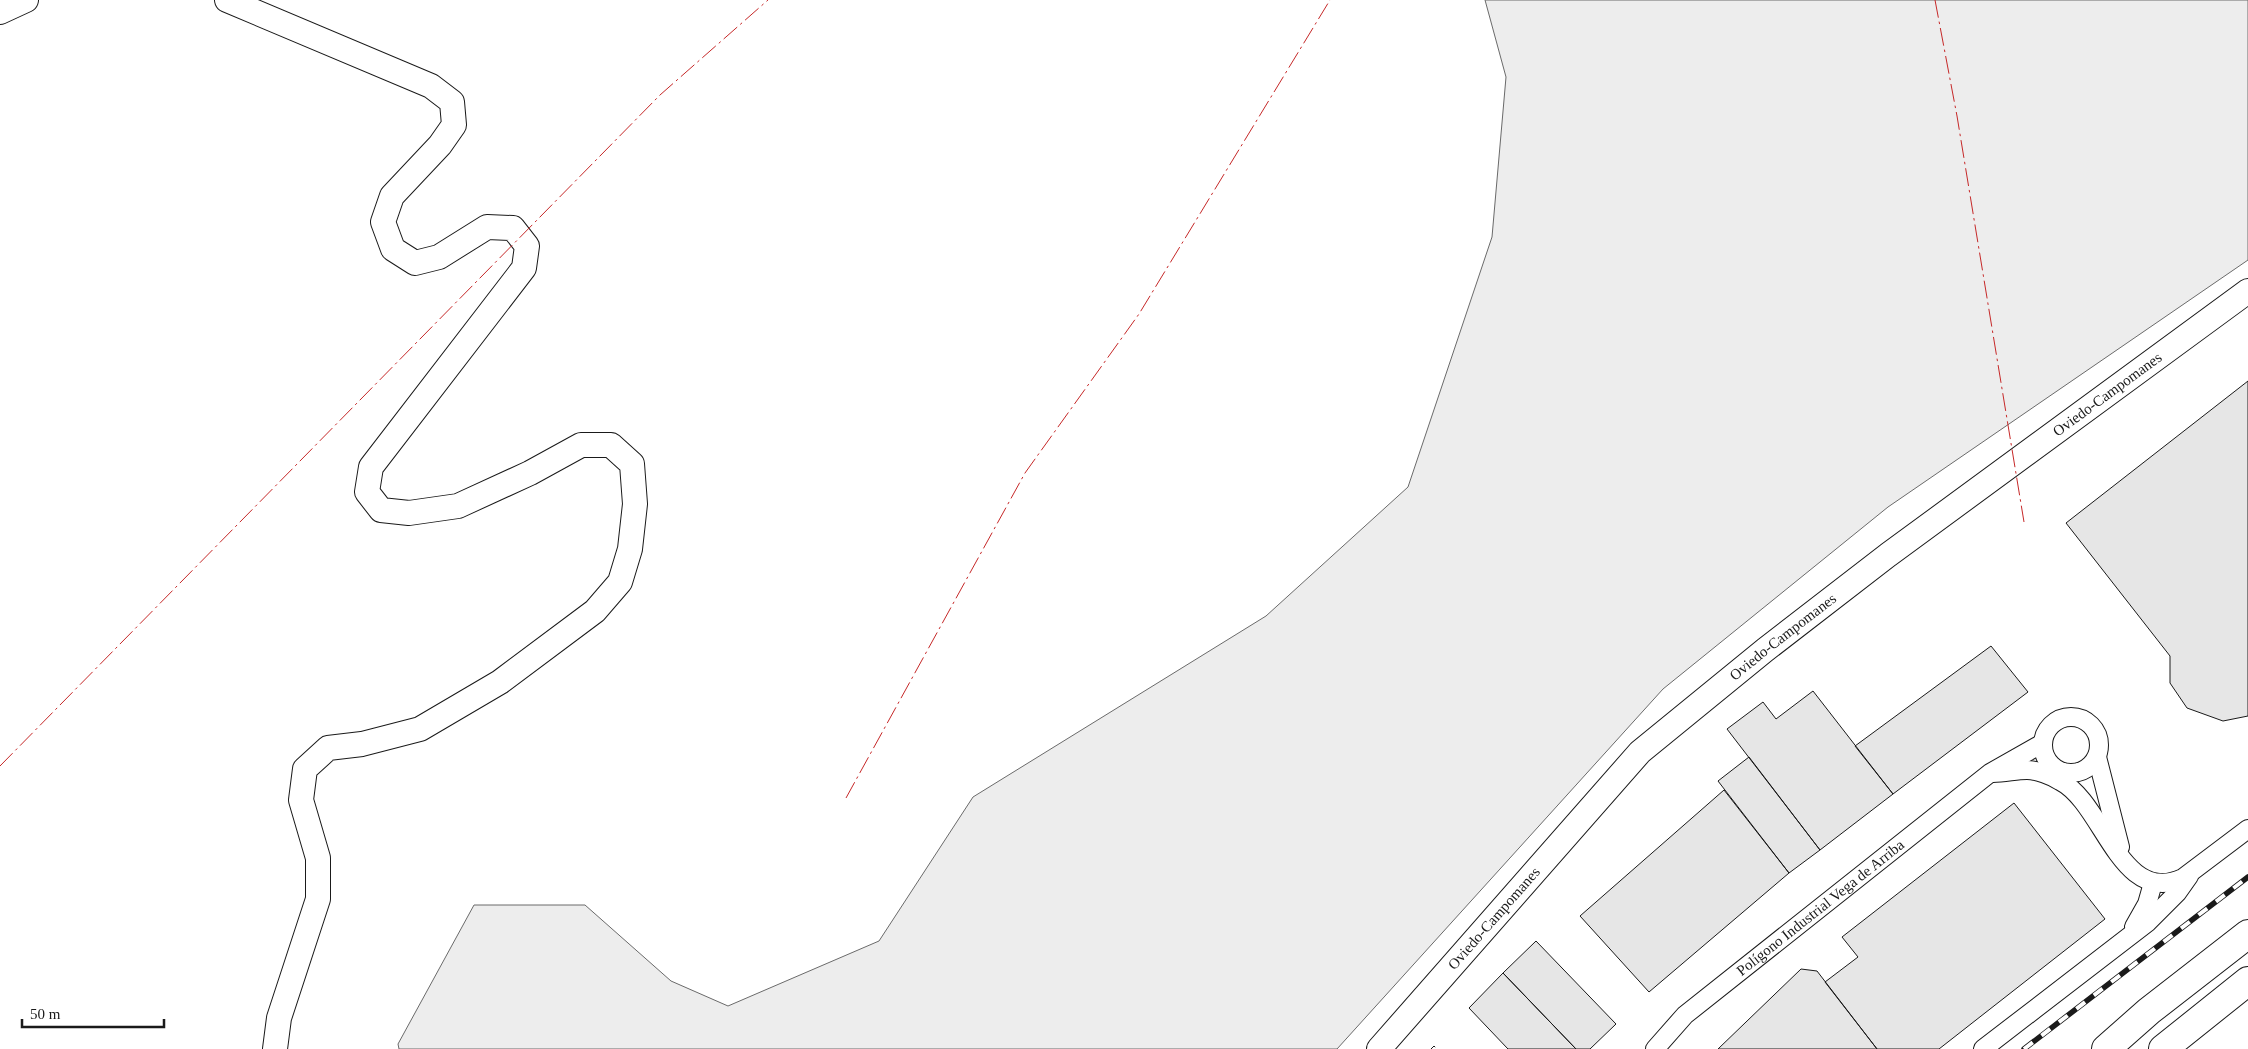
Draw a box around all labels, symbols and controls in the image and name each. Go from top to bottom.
street label: Oviedo-Campomanes [2050,349,2165,439]
street label: Oviedo-Campomanes [1726,590,1839,683]
street label: Polígono Industrial Vega de Arriba [1733,836,1907,979]
street label: Oviedo-Campomanes [1445,864,1543,973]
scale bar [22,996,165,1028]
text: 50 m [30,1006,61,1022]

